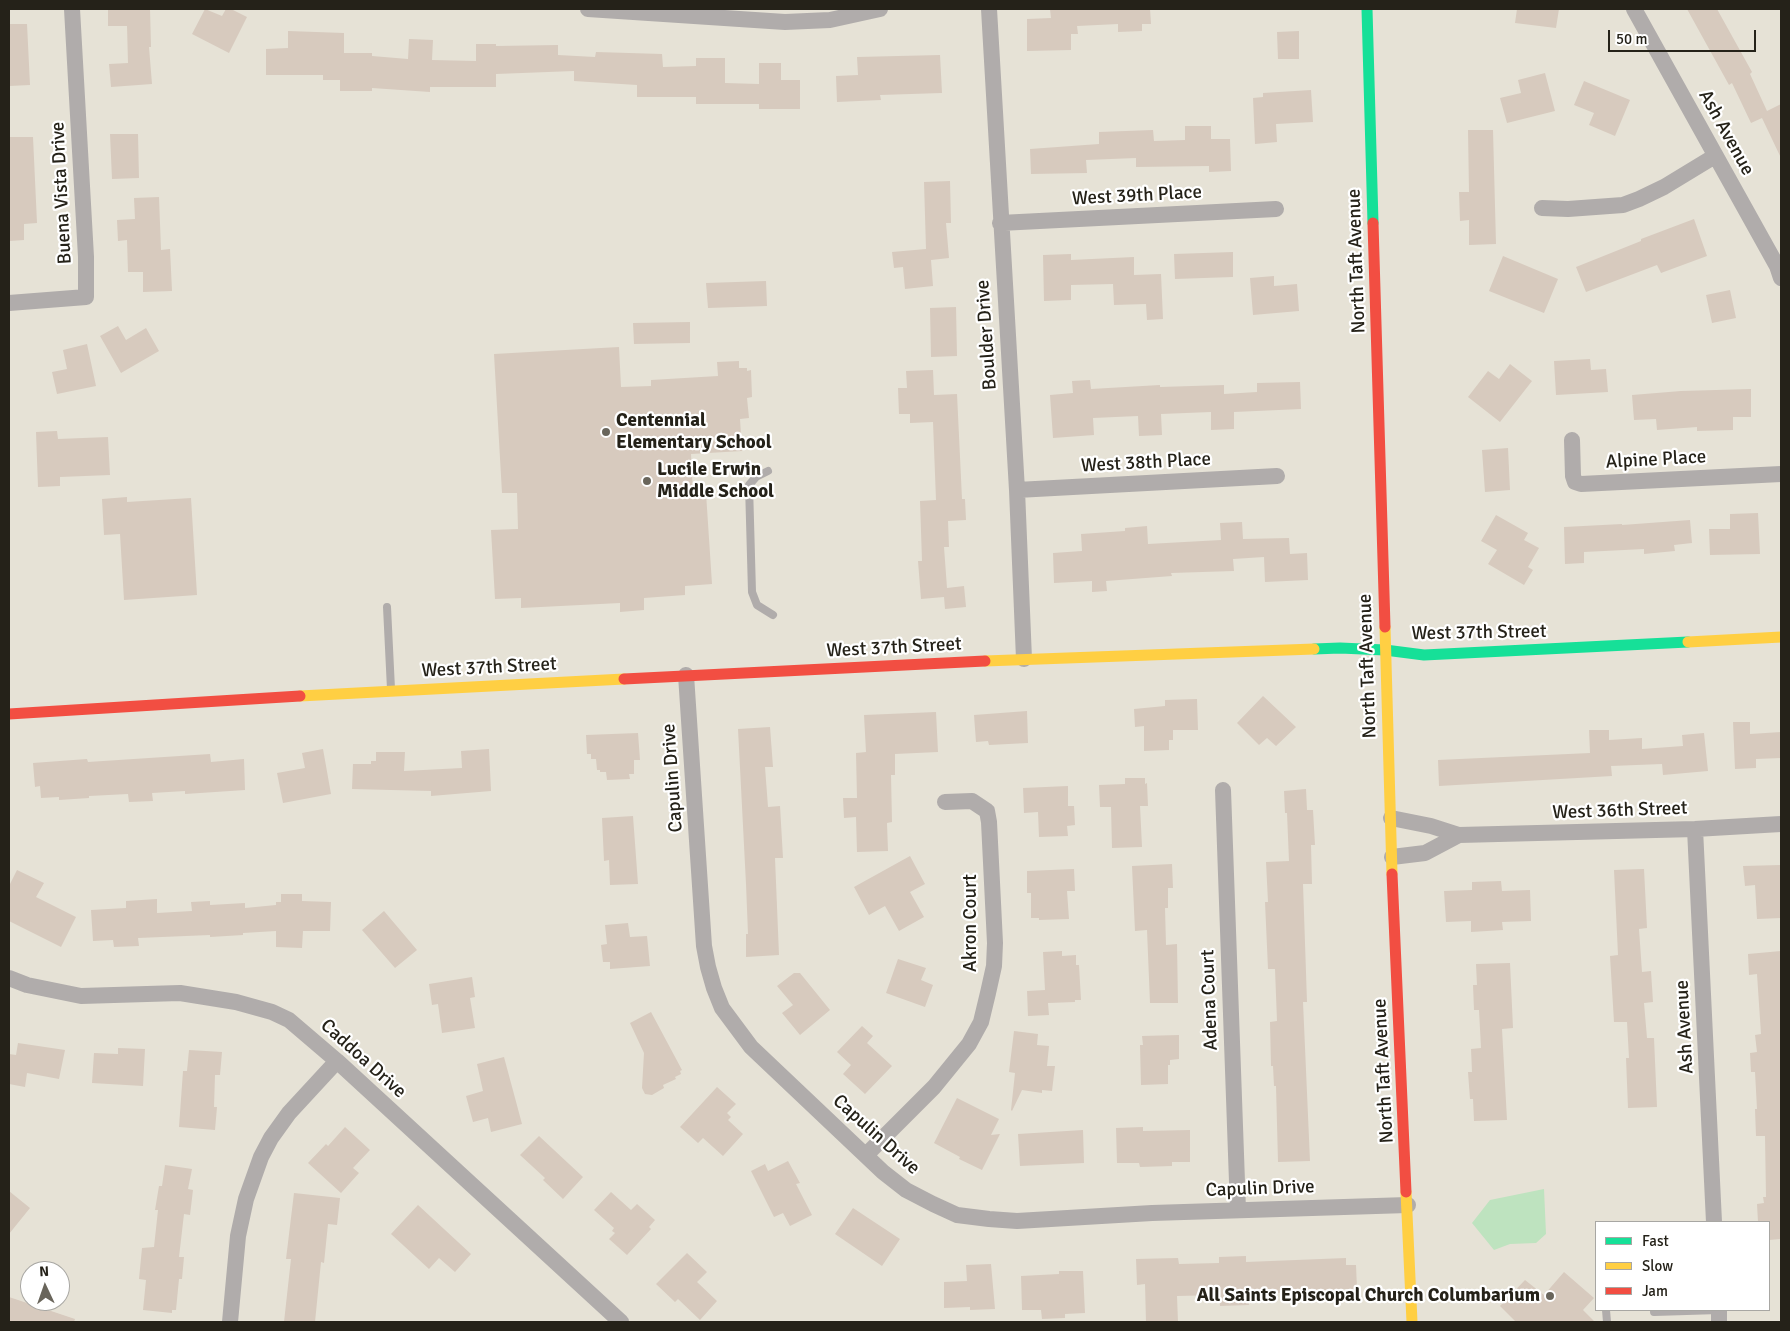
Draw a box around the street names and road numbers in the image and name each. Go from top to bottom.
street label: Ash Avenue [1693,86,1759,180]
street label: Buena Vista Drive [47,121,77,265]
street label: West 39th Place [1071,181,1203,211]
street label: North Taft Avenue [1343,188,1371,334]
street label: Boulder Drive [972,279,1002,391]
street label: Alpine Place [1605,446,1707,474]
street label: West 38th Place [1080,448,1212,478]
street label: North Taft Avenue [1354,593,1382,739]
street label: West 37th Street [1411,620,1547,646]
street label: West 37th Street [826,633,962,663]
street label: West 37th Street [421,653,557,683]
street label: Capulin Drive [658,723,688,833]
street label: West 36th Street [1552,797,1688,825]
street label: Akron Court [960,874,982,972]
street label: Adena Court [1197,949,1223,1051]
street label: Ash Avenue [1671,980,1699,1074]
street label: North Taft Avenue [1369,998,1399,1144]
street label: Caddoa Drive [316,1015,410,1103]
street label: Capulin Drive [828,1090,924,1180]
street label: Capulin Drive [1205,1176,1315,1202]

